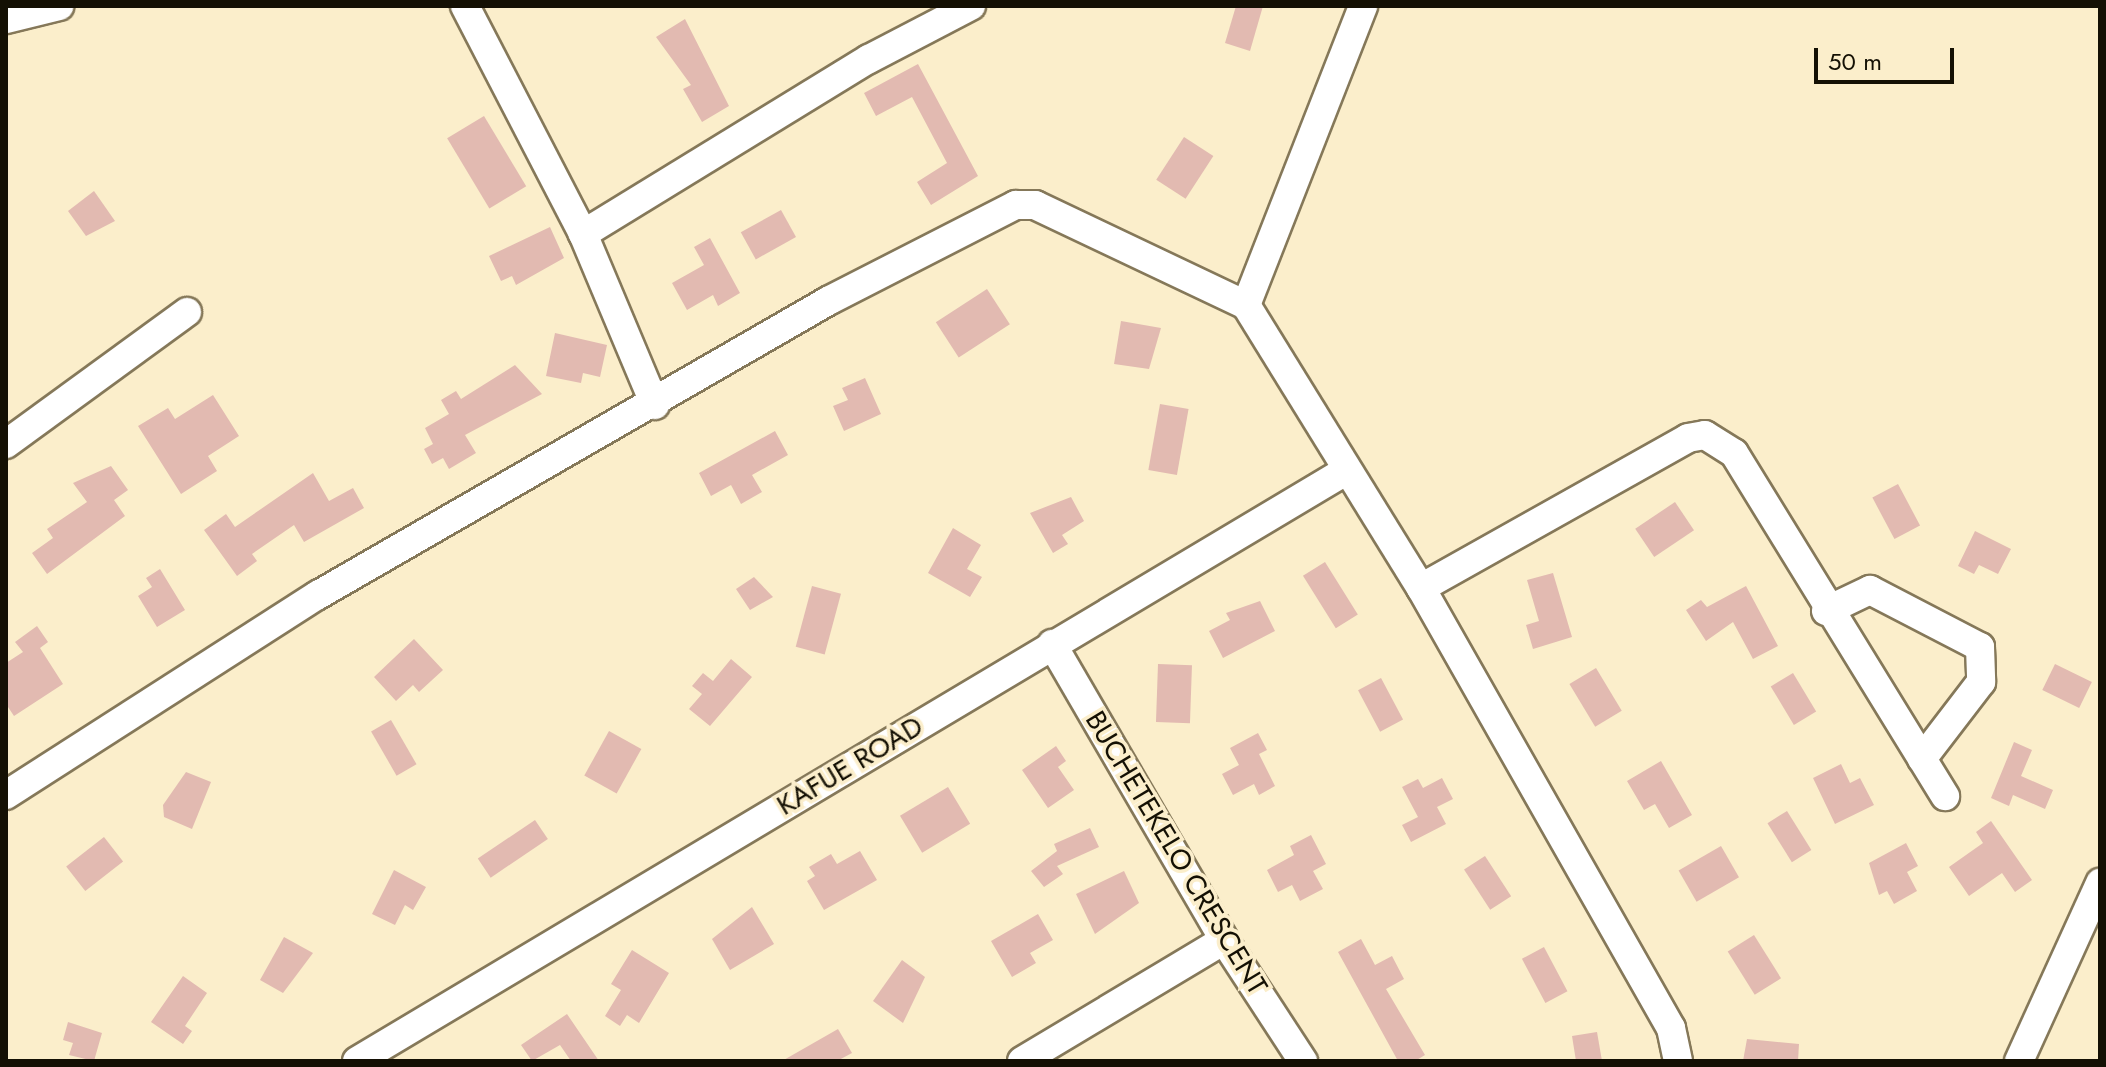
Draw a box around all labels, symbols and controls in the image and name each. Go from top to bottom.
scale bar [1818,32,1958,82]
text: 50 m [1828,44,1882,79]
street label: BUCHETEKELO CRESCENT [1078,705,1274,1001]
street label: KAFUE ROAD [771,709,929,823]

